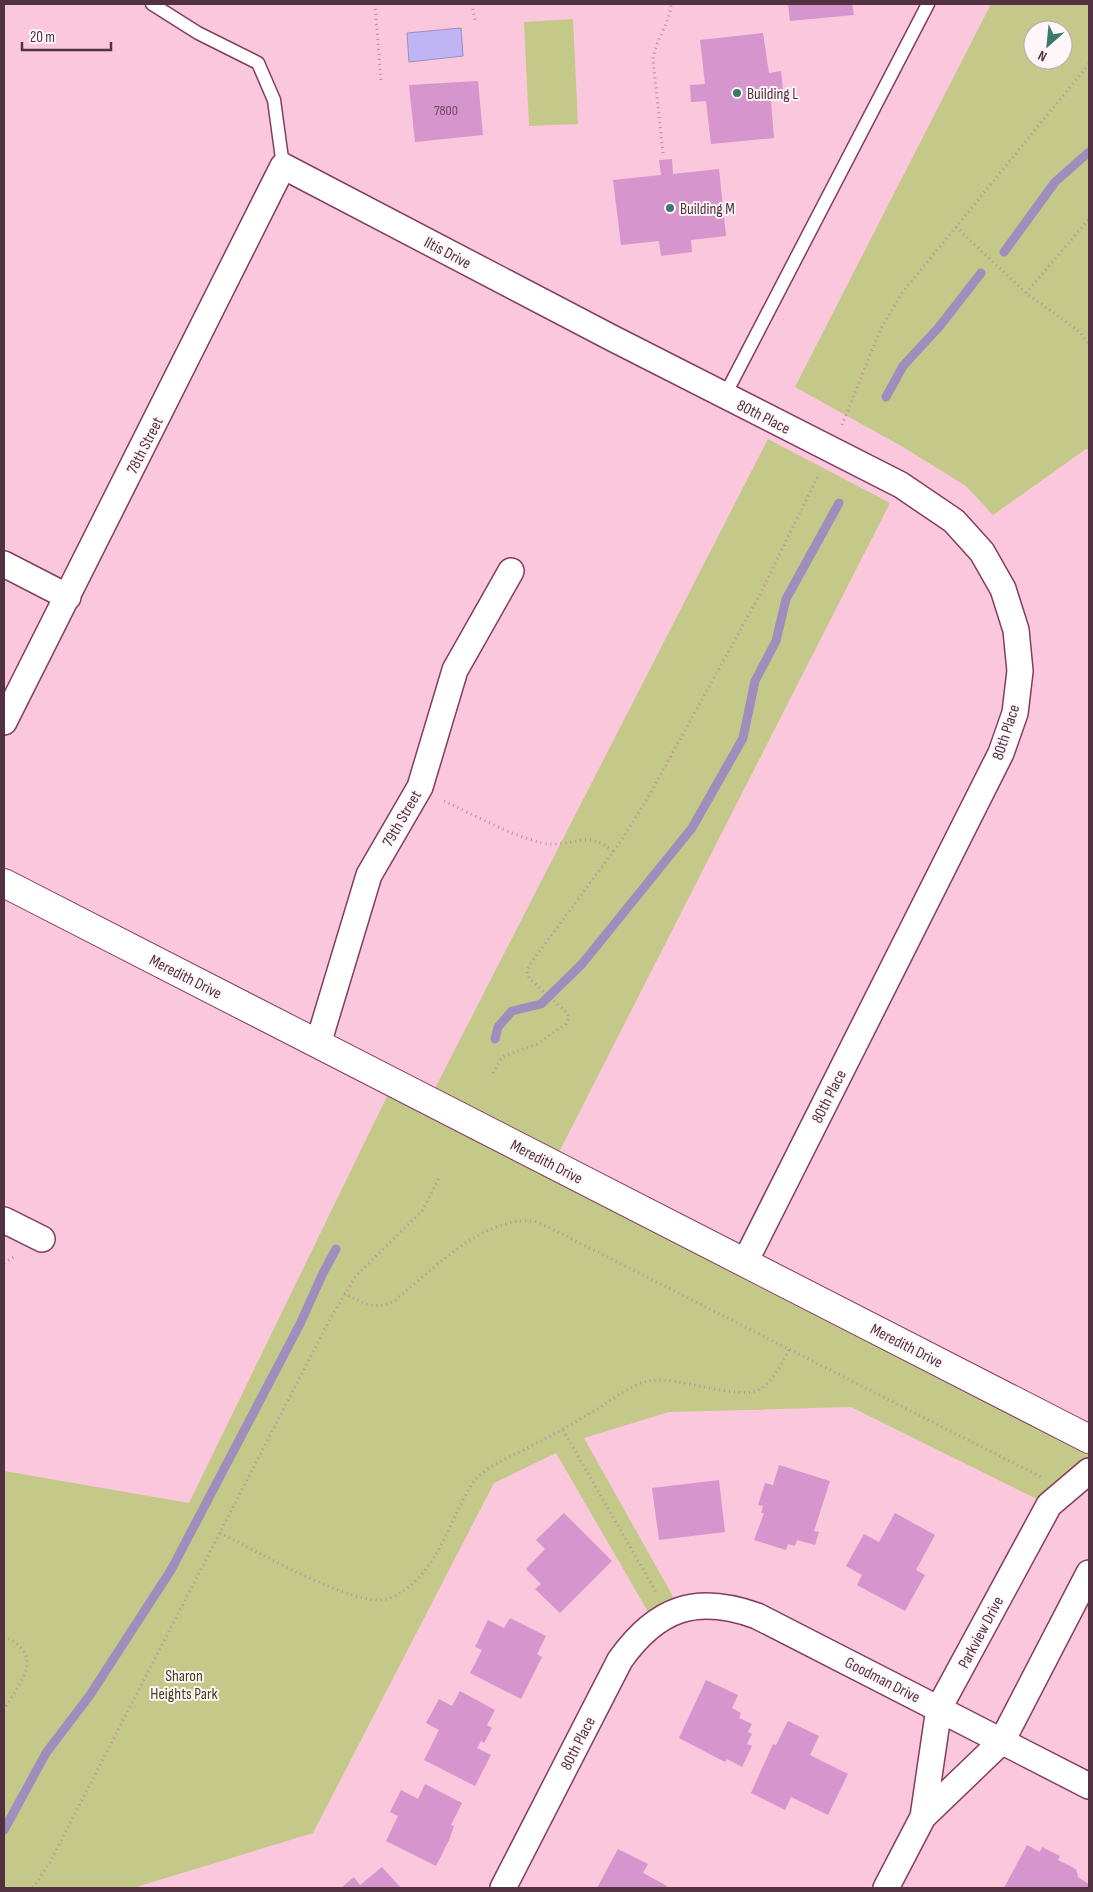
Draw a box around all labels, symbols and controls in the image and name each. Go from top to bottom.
scale bar [22,20,111,52]
north arrow [1023,20,1073,70]
text: 20 m [30,28,55,47]
text: N [1035,47,1050,65]
place label: Building L [747,85,798,104]
marker: Building L [731,87,743,99]
house number: 7800 [434,102,458,119]
place label: Building M [680,200,735,219]
marker: Building M [664,202,676,214]
street label: Iltis Drive [421,233,474,274]
street label: 80th Place [734,396,793,439]
street label: 78th Street [123,414,168,477]
street label: 80th Place [989,702,1024,763]
street label: 79th Street [379,787,426,850]
street label: Meredith Drive [146,951,225,1004]
street label: 80th Place [808,1067,851,1126]
street label: Meredith Drive [507,1136,586,1189]
street label: Meredith Drive [867,1320,946,1373]
street label: Parkview Drive [955,1594,1008,1672]
street label: Goodman Drive [842,1653,923,1707]
park label: Sharon Heights Park [150,1667,218,1704]
street label: 80th Place [557,1714,600,1773]

